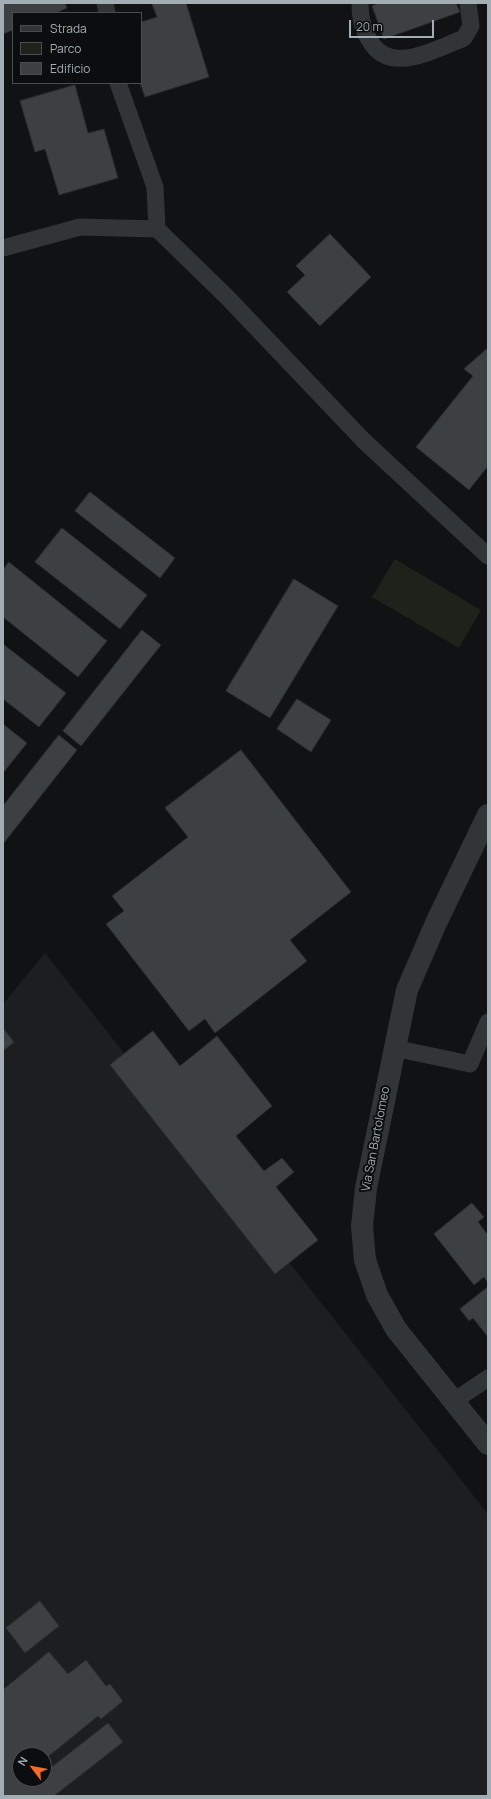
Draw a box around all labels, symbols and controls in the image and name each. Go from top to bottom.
legend [12,12,142,84]
scale bar [351,12,436,38]
text: 20 m [356,18,383,35]
text: Strada [50,20,87,37]
text: Parco [50,40,81,57]
text: Edificio [50,60,90,77]
street label: Via San Bartolomeo [359,1085,393,1193]
north arrow [12,1747,52,1787]
text: N [14,1754,31,1768]

